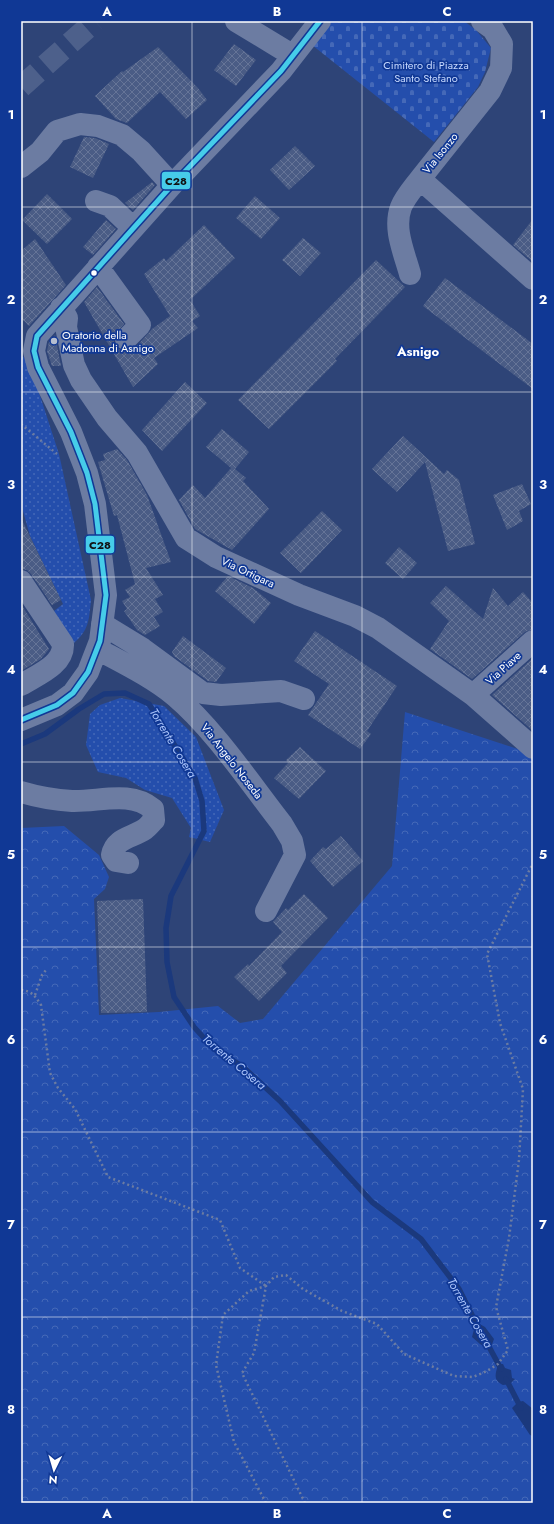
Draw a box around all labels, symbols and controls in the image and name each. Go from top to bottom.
text: A [101,2,112,21]
text: B [273,2,282,21]
text: C [442,2,452,21]
park label: Cimitero di Piazza Santo Stefano [383,57,469,86]
text: 1 [8,105,14,124]
text: 1 [540,105,546,124]
street label: Via Isonzo [419,129,461,177]
line badge: C28 [161,171,191,190]
text: C28 [165,173,187,189]
unlabelled marker [89,268,99,278]
text: 2 [7,290,15,309]
text: 2 [539,290,547,309]
place label: Oratorio della Madonna di Asnigo [62,327,154,356]
marker: Oratorio della Madonna di Asnigo [49,336,59,346]
district label: Asnigo [396,342,439,361]
text: 3 [7,475,15,494]
text: 3 [539,475,547,494]
line badge: C28 [85,535,115,554]
text: C28 [89,537,111,553]
street label: Via Ortigara [219,553,277,591]
street label: Via Piave [482,647,525,688]
text: 4 [6,660,16,679]
text: 4 [538,660,548,679]
water label: Torrente Cosera [145,705,201,782]
street label: Via Angelo Noseda [197,720,267,802]
text: 5 [7,845,15,864]
text: 5 [539,845,547,864]
text: 6 [7,1030,16,1049]
water label: Torrente Cosera [198,1030,270,1094]
text: 6 [539,1030,548,1049]
text: 7 [7,1215,15,1234]
text: 7 [539,1215,547,1234]
water label: Torrente Cosera [443,1274,498,1352]
text: 8 [7,1400,15,1419]
text: 8 [539,1400,547,1419]
north arrow [34,1450,74,1490]
text: N [48,1472,58,1488]
text: A [101,1504,112,1523]
text: B [273,1504,282,1523]
text: C [442,1504,452,1523]

